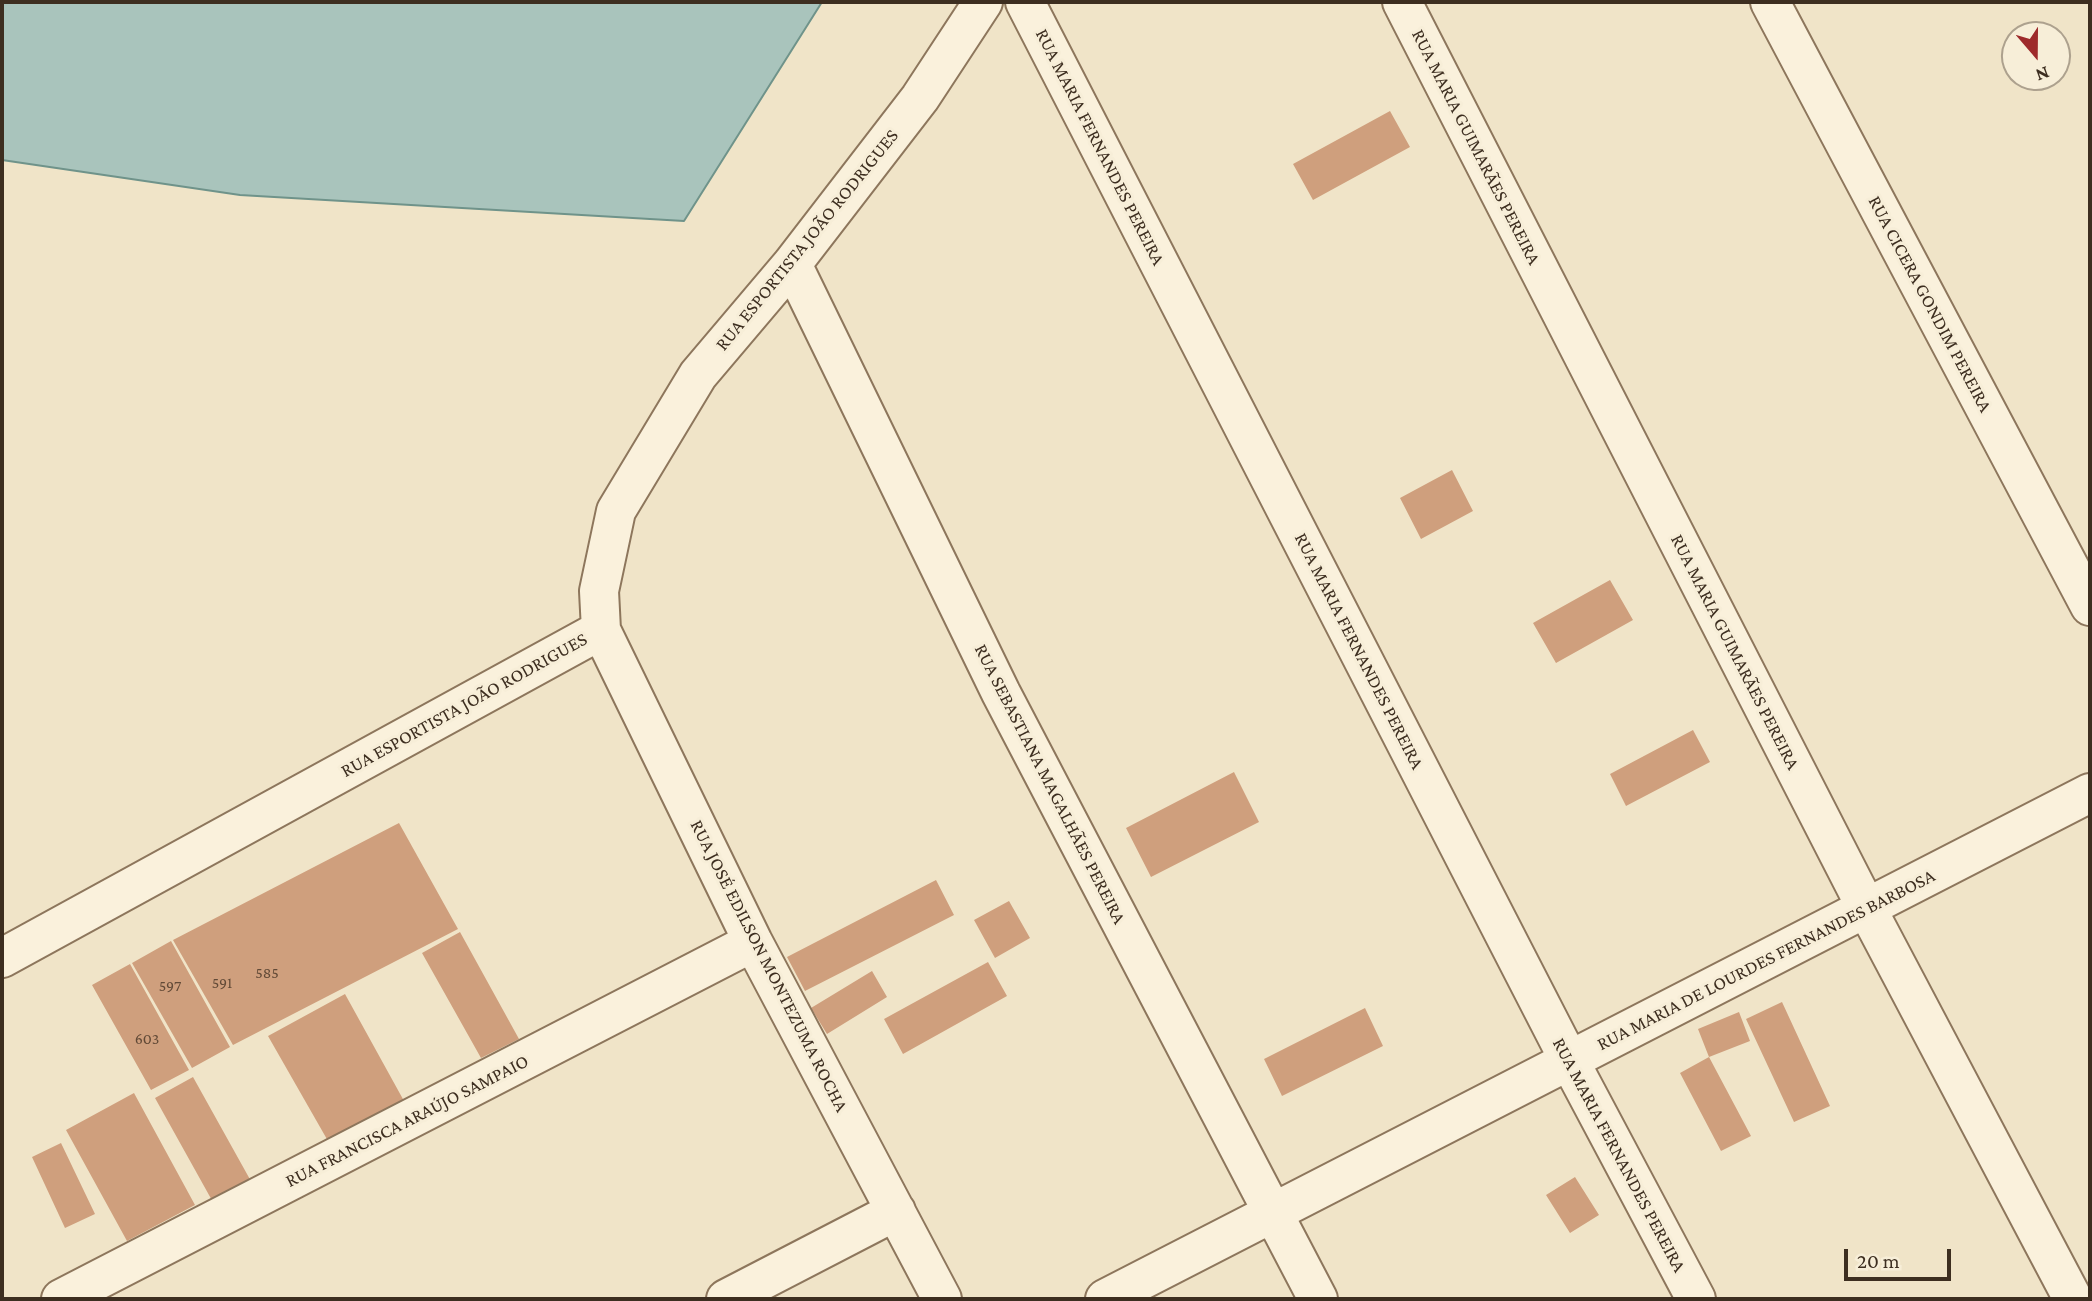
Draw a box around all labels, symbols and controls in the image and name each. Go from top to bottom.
north arrow [2001,21,2071,91]
street label: RUA MARIA FERNANDES PEREIRA [1030,25,1170,269]
street label: RUA MARIA GUIMARÃES PEREIRA [1407,25,1545,269]
text: N [2033,62,2052,86]
street label: RUA ESPORTISTA JOÃO RODRIGUES [711,125,903,355]
street label: RUA CICERA GONDIM PEREIRA [1863,192,1997,416]
street label: RUA MARIA FERNANDES PEREIRA [1289,529,1429,773]
street label: RUA MARIA GUIMARÃES PEREIRA [1666,530,1804,774]
street label: RUA ESPORTISTA JOÃO RODRIGUES [337,628,591,782]
street label: RUA SEBASTIANA MAGALHÃES PEREIRA [969,640,1131,928]
street label: RUA JOSÉ EDILSON MONTEZUMA ROCHA [685,816,853,1116]
street label: RUA MARIA DE LOURDES FERNANDES BARBOSA [1593,864,1939,1056]
house number: 585 [255,963,279,983]
house number: 591 [212,973,232,993]
house number: 597 [159,976,181,996]
house number: 603 [135,1029,159,1049]
street label: RUA MARIA FERNANDES PEREIRA [1547,1034,1691,1276]
street label: RUA FRANCISCA ARAÚJO SAMPAIO [282,1050,532,1192]
scale bar [1847,1234,1954,1278]
text: 20 m [1857,1249,1900,1273]

